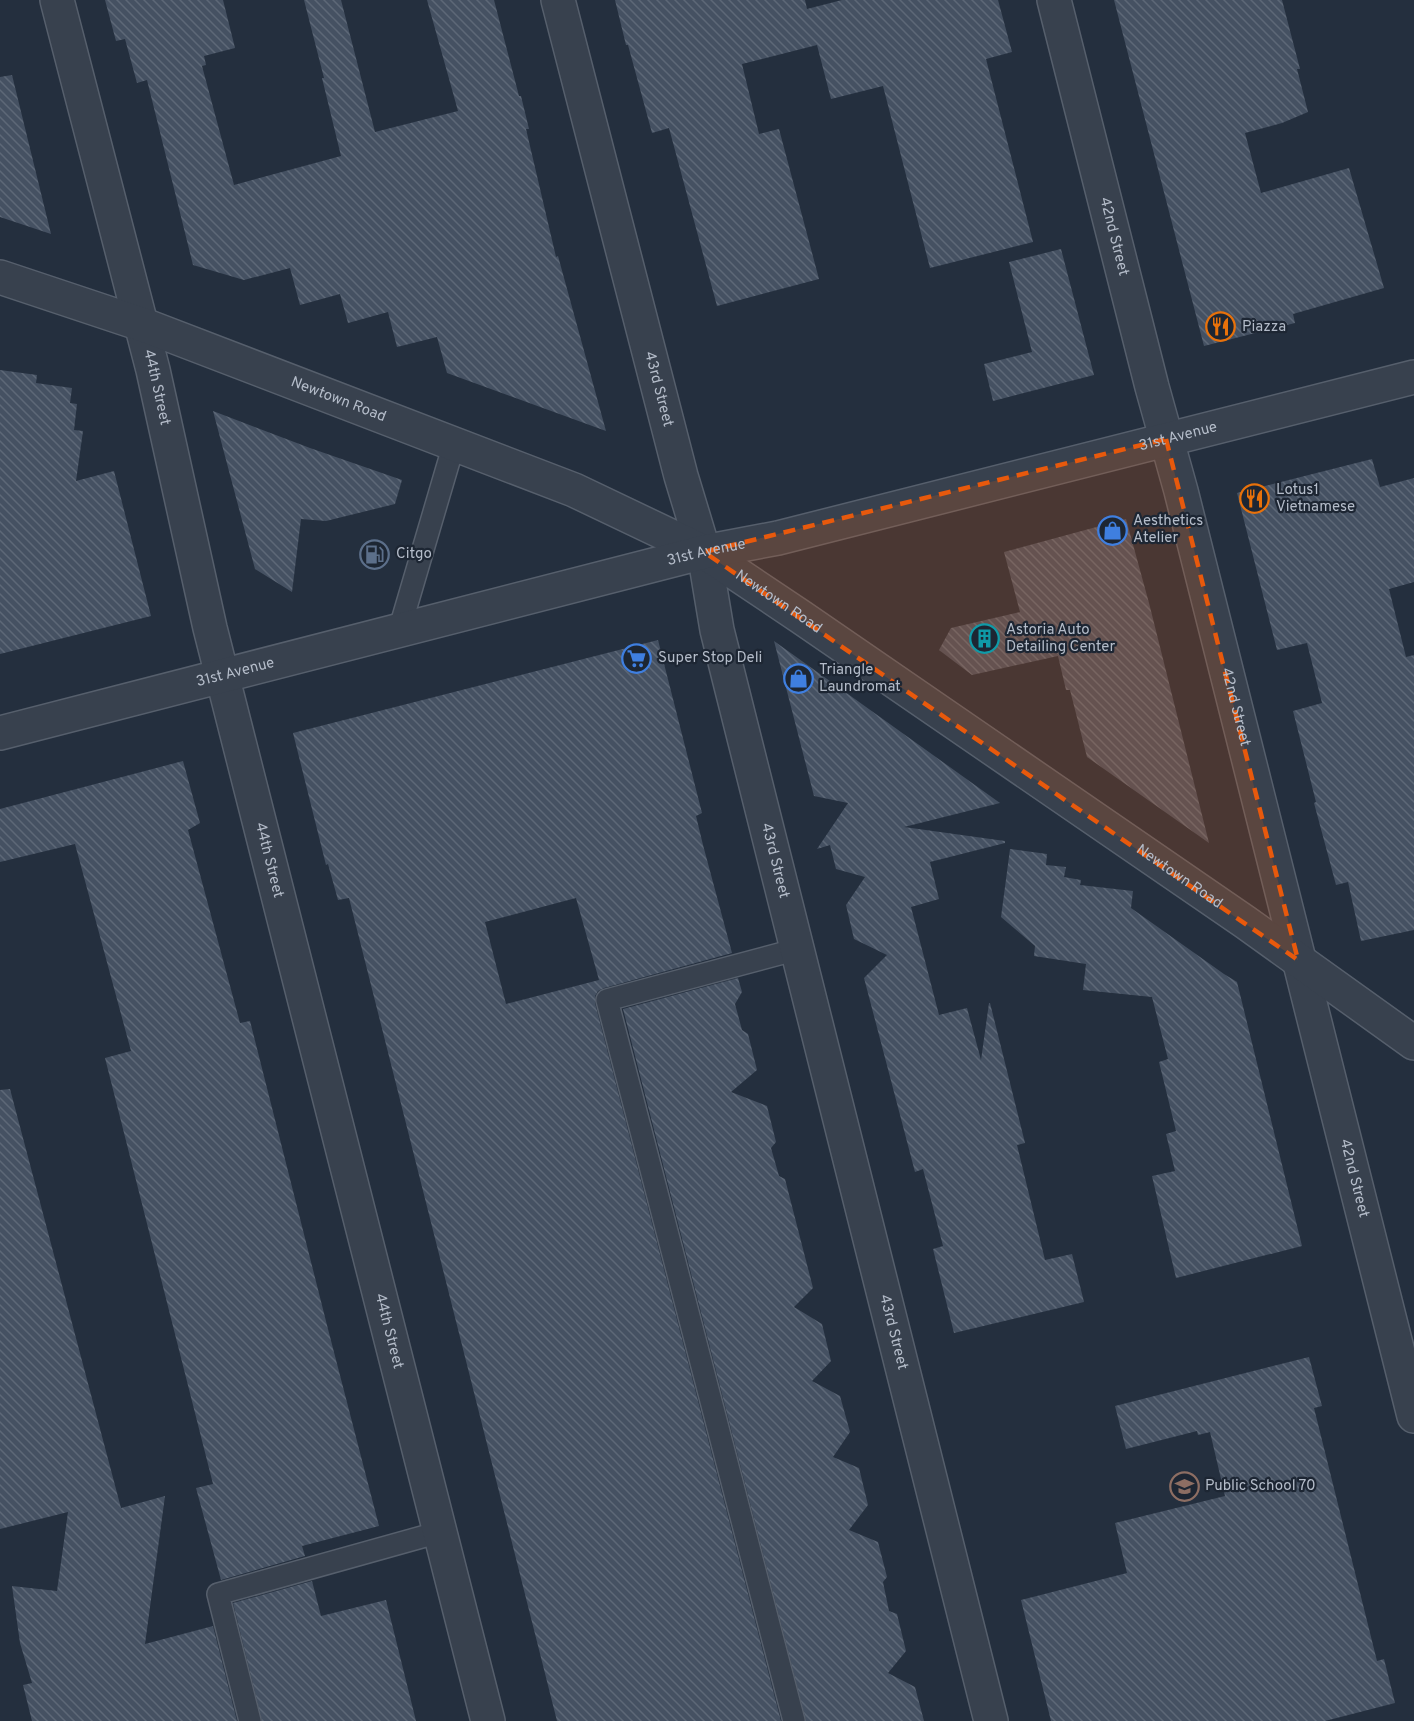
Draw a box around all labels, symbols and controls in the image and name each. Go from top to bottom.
street label: 42nd Street [1095,195,1133,278]
restaurant icon: Piazza [1205,311,1237,343]
place label: Piazza [1242,318,1286,337]
street label: 44th Street [139,347,174,427]
street label: 43rd Street [640,349,677,429]
street label: Newtown Road [288,373,389,427]
street label: 31st Avenue [1137,418,1219,456]
place label: Lotus1 Vietnamese [1276,481,1355,517]
restaurant icon: Lotus1 Vietnamese [1239,483,1271,515]
place label: Aesthetics Atelier [1133,512,1203,548]
shop icon: Aesthetics Atelier [1096,514,1128,546]
street label: 31st Avenue [665,535,747,571]
fuel station icon: Citgo [359,538,391,570]
place label: Citgo [396,545,432,564]
street label: Newtown Road [731,566,826,638]
place label: Astoria Auto Detailing Center [1006,621,1116,657]
building icon: Astoria Auto Detailing Center [969,623,1001,655]
supermarket icon: Super Stop Deli [621,642,653,674]
place label: Super Stop Deli [658,649,762,668]
street label: 31st Avenue [194,653,276,692]
place label: Triangle Laundromat [819,661,901,697]
shop icon: Triangle Laundromat [782,663,814,695]
street label: 42nd Street [1216,666,1254,748]
street label: 44th Street [250,820,288,900]
street label: 43rd Street [756,821,794,900]
street label: Newtown Road [1132,840,1226,913]
street label: 42nd Street [1335,1137,1373,1220]
street label: 44th Street [370,1291,408,1371]
street label: 43rd Street [875,1292,912,1372]
school or university icon: Public School 70 [1168,1470,1200,1502]
place label: Public School 70 [1205,1477,1316,1496]

